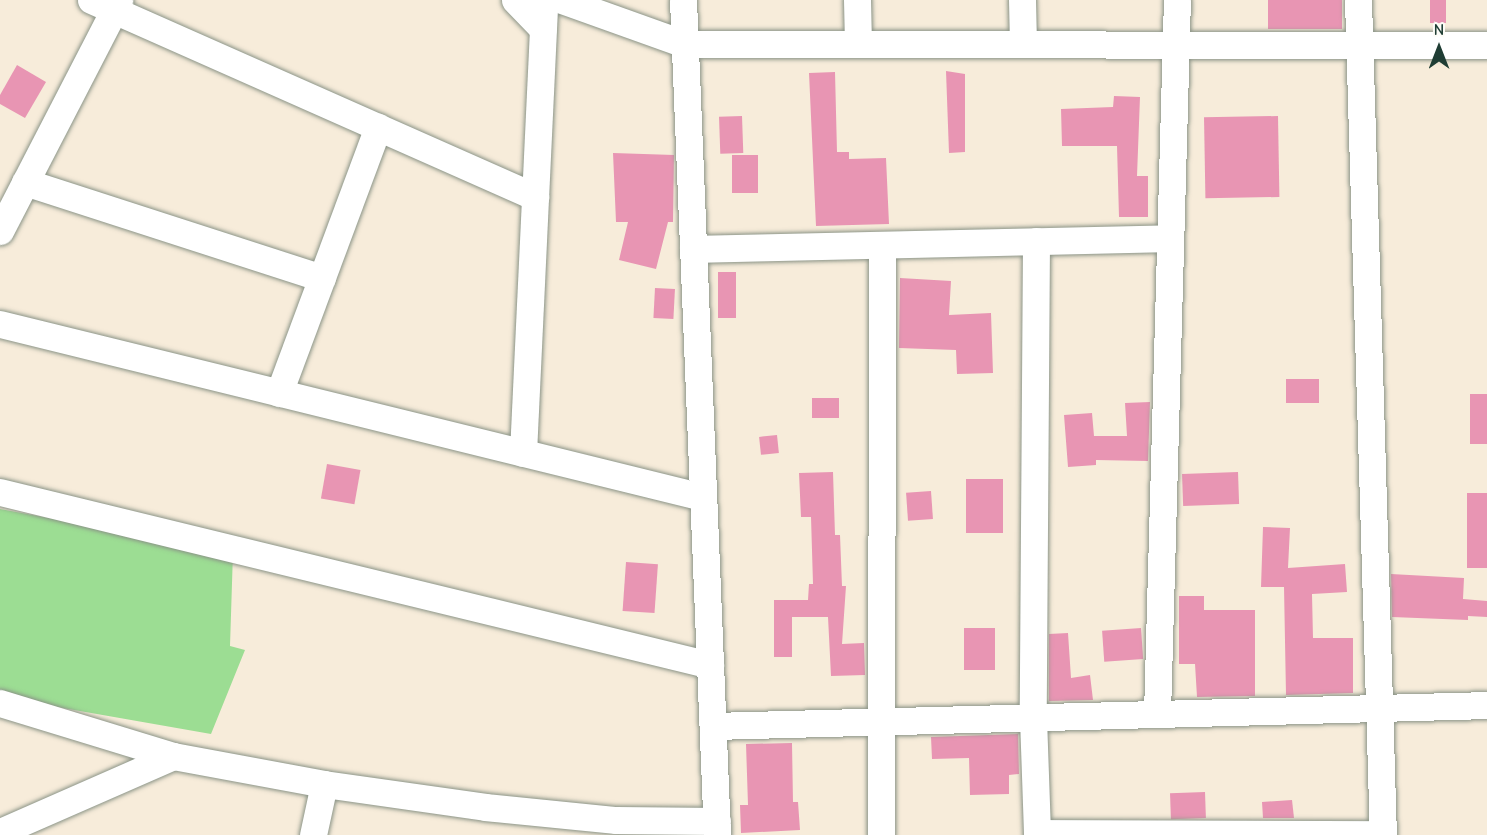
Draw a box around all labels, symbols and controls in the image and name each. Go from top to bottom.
north arrow [1409,18,1469,78]
text: N [1434,21,1444,39]

